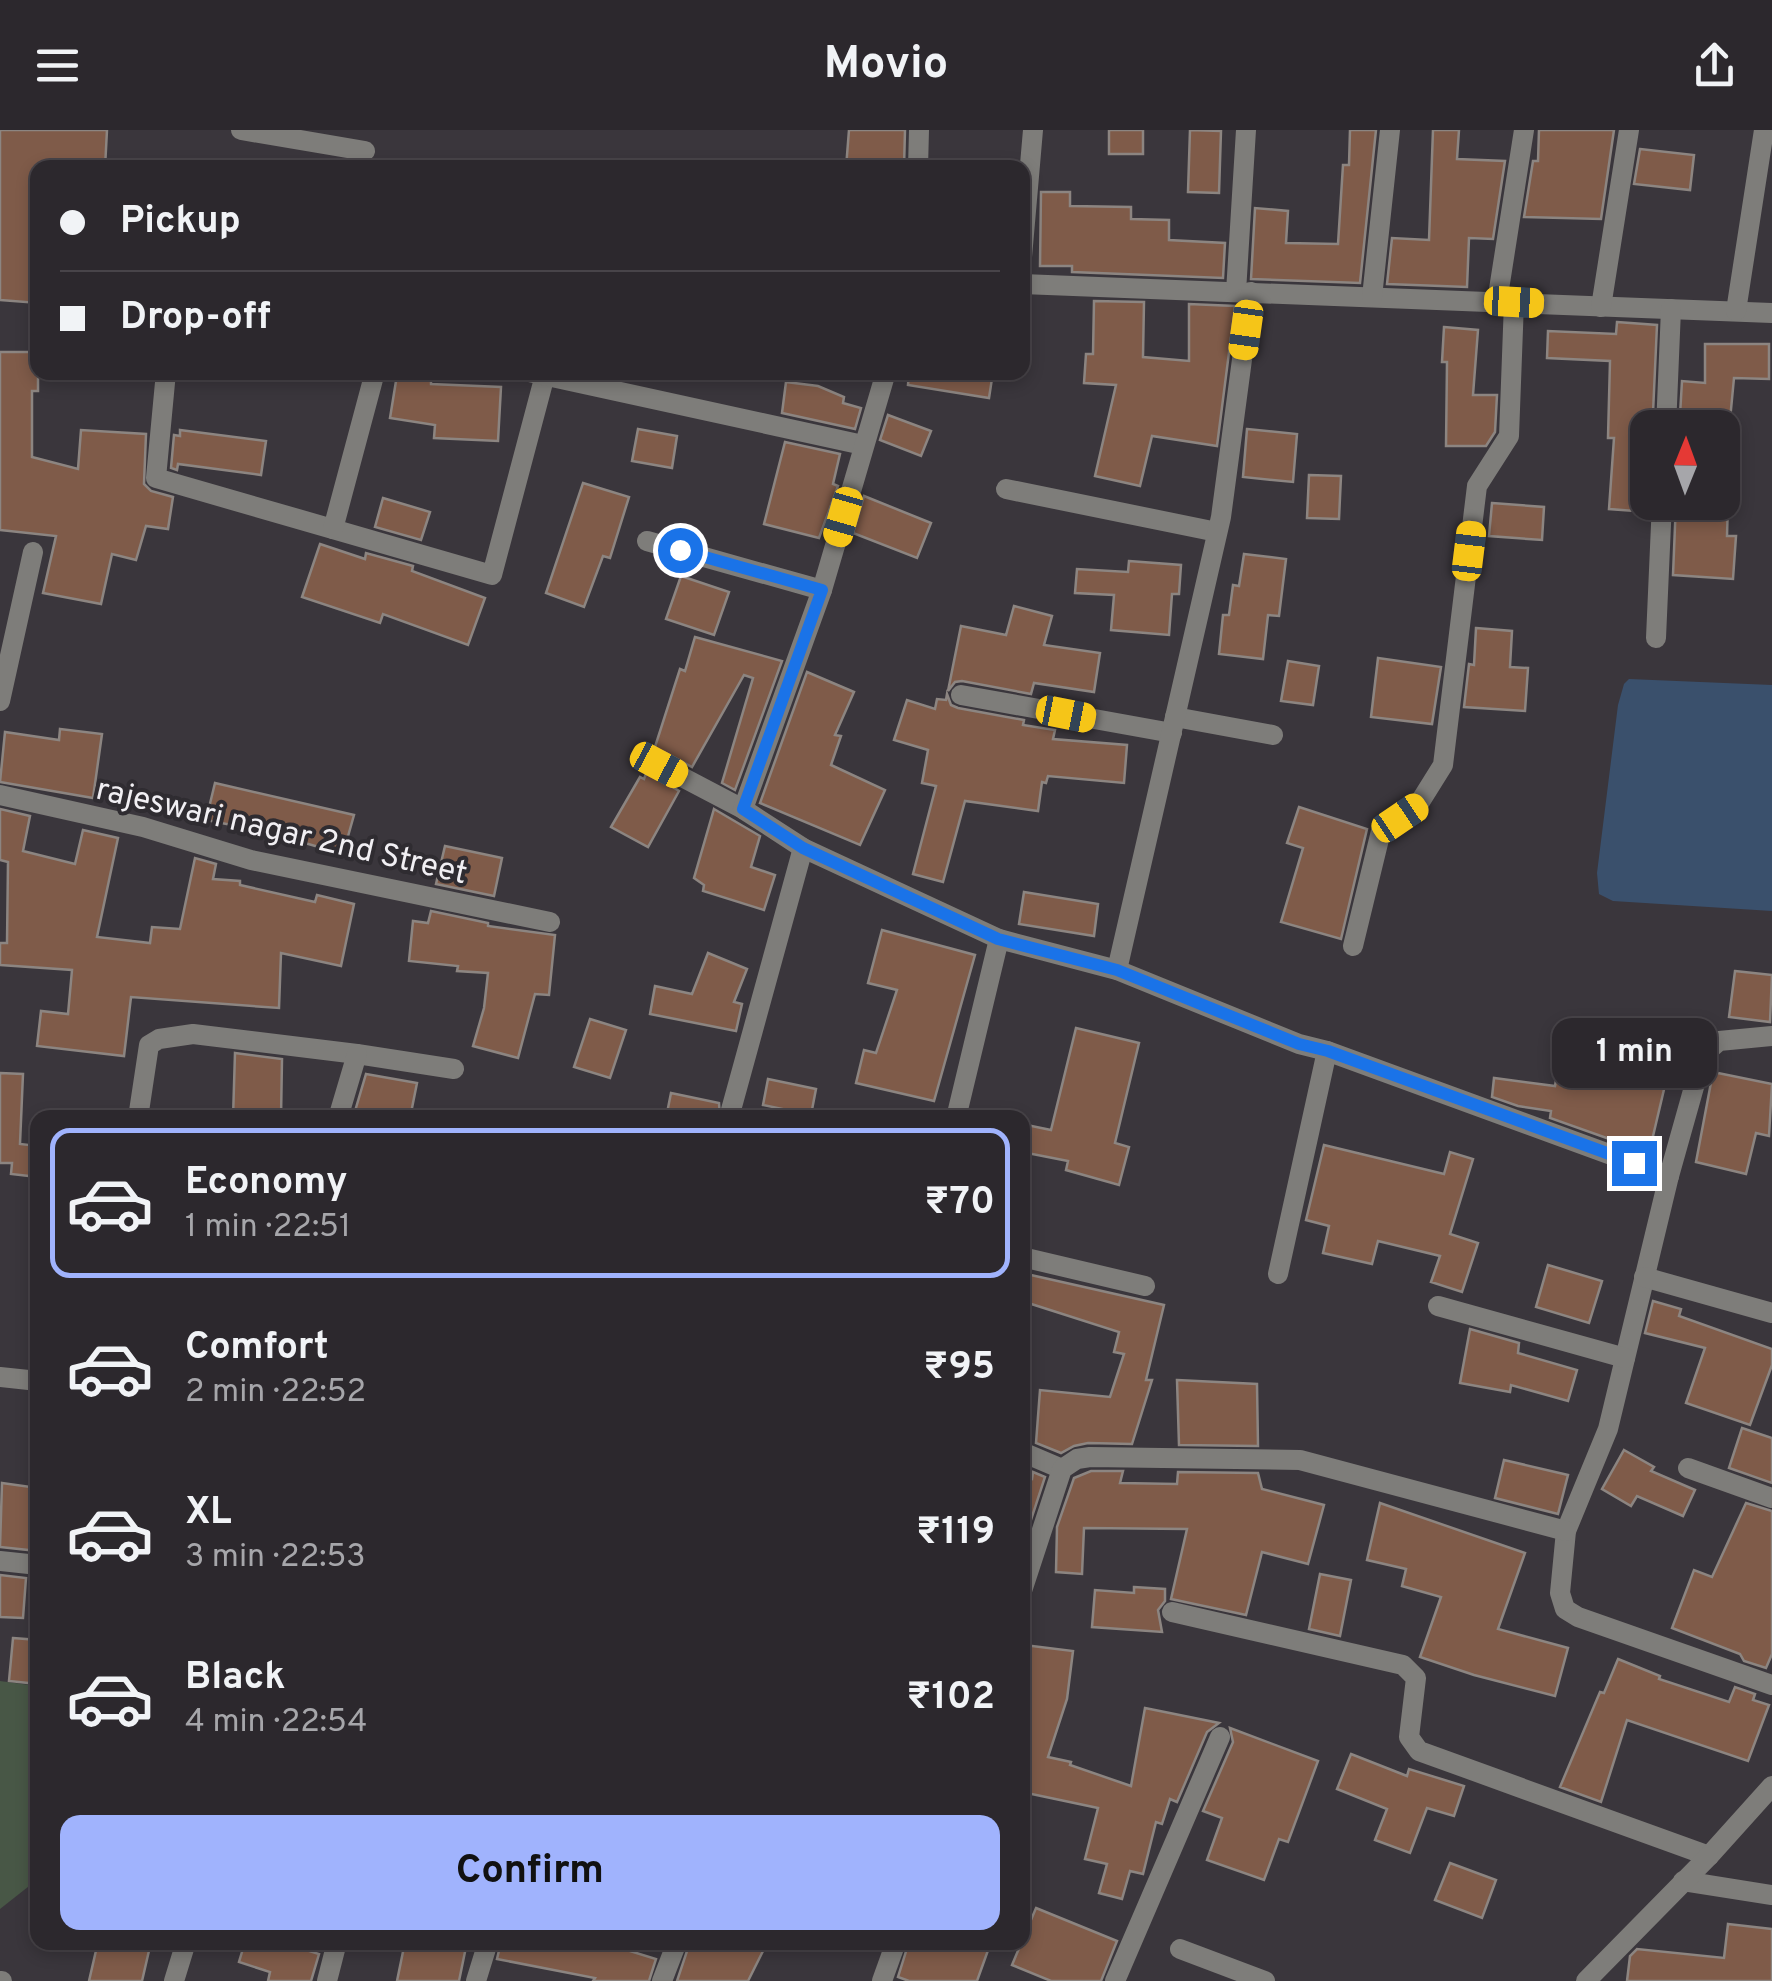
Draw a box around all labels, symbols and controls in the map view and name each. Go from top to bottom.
text: Movio [824,37,948,94]
icon: menu [30,38,85,93]
icon: share [1687,38,1742,93]
text: Pickup [120,198,241,247]
car [1483,285,1545,319]
text: Drop-off [120,294,271,343]
car [1227,298,1265,362]
north arrow [1630,410,1740,520]
map controls [1630,410,1740,520]
car [820,484,866,550]
car [1450,519,1488,583]
route start [658,528,703,573]
car [1034,694,1098,734]
car [625,738,693,792]
street label: rajeswari nagar 2nd Street [92,771,471,895]
car [1367,789,1433,847]
callout: 1 min [1552,1018,1716,1088]
text: 1 min [1596,1033,1673,1073]
route end [1612,1141,1657,1186]
icon: car [65,1158,155,1248]
text: Economy [185,1159,347,1208]
text: ₹70 [925,1179,995,1228]
text: 1 min · 22:51 [185,1208,351,1248]
icon: car [65,1323,155,1413]
text: Comfort [185,1324,329,1373]
text: ₹95 [923,1344,995,1393]
text: 2 min · 22:52 [185,1373,366,1413]
icon: car [65,1488,155,1578]
text: XL [185,1489,232,1538]
text: ₹119 [916,1509,995,1558]
text: 3 min · 22:53 [185,1538,366,1578]
icon: car [65,1653,155,1743]
text: Black [185,1654,285,1703]
text: ₹102 [907,1674,995,1723]
text: 4 min · 22:54 [185,1703,367,1743]
button: Confirm [60,1815,1000,1930]

